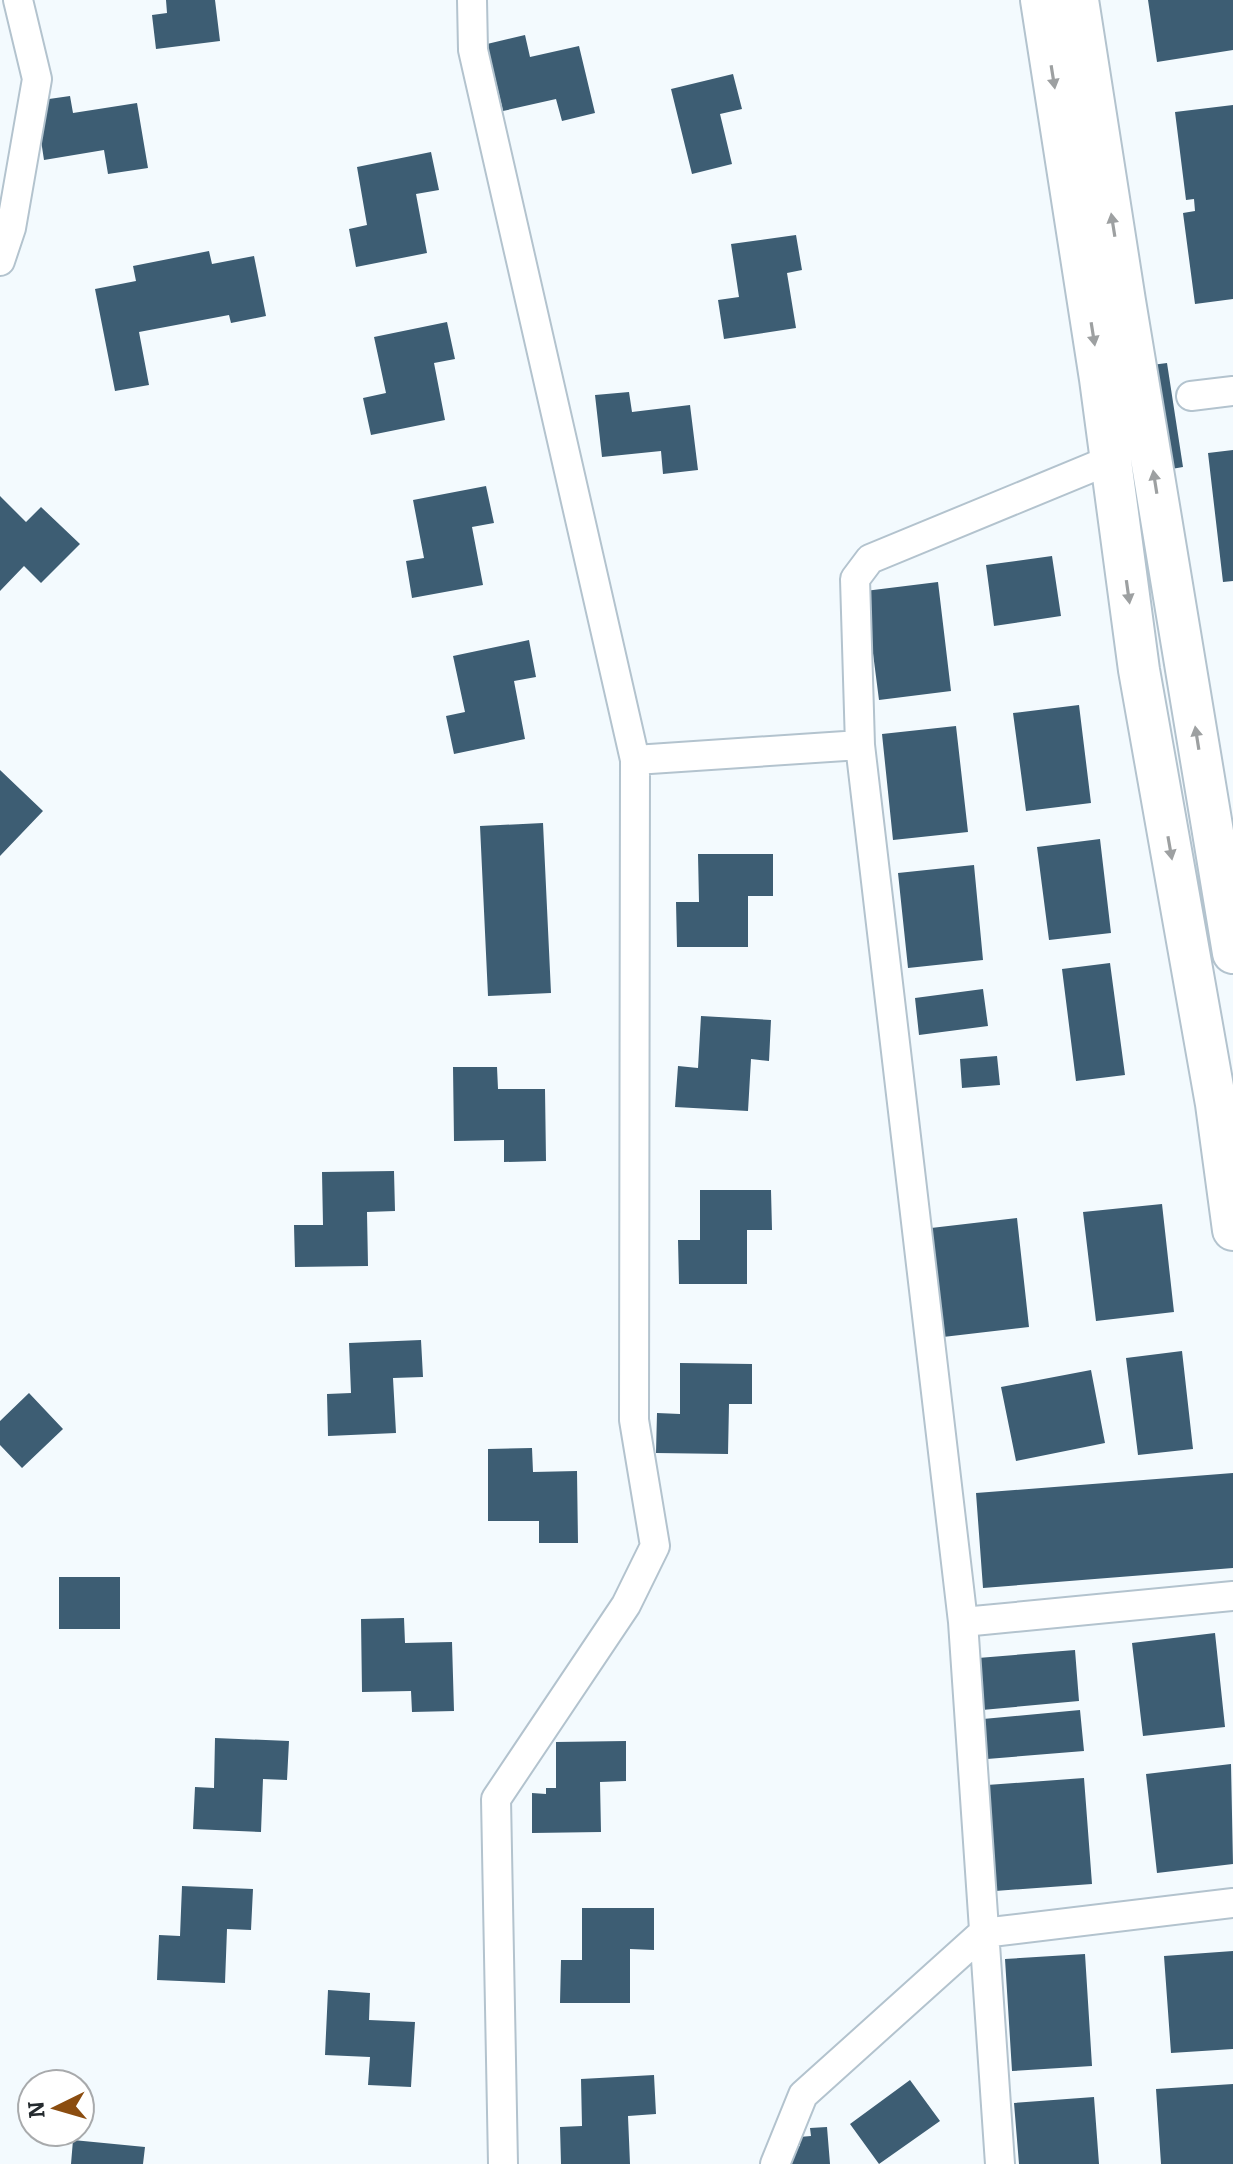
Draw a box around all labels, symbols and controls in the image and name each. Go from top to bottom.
one-way arrow [1048,65,1060,90]
one-way arrow [1106,212,1119,237]
one-way arrow [1087,322,1100,347]
one-way arrow [1148,469,1161,494]
one-way arrow [1122,580,1135,605]
one-way arrow [1191,725,1203,750]
one-way arrow [1165,836,1177,861]
north arrow [16,2068,96,2148]
text: N [22,2100,51,2119]

